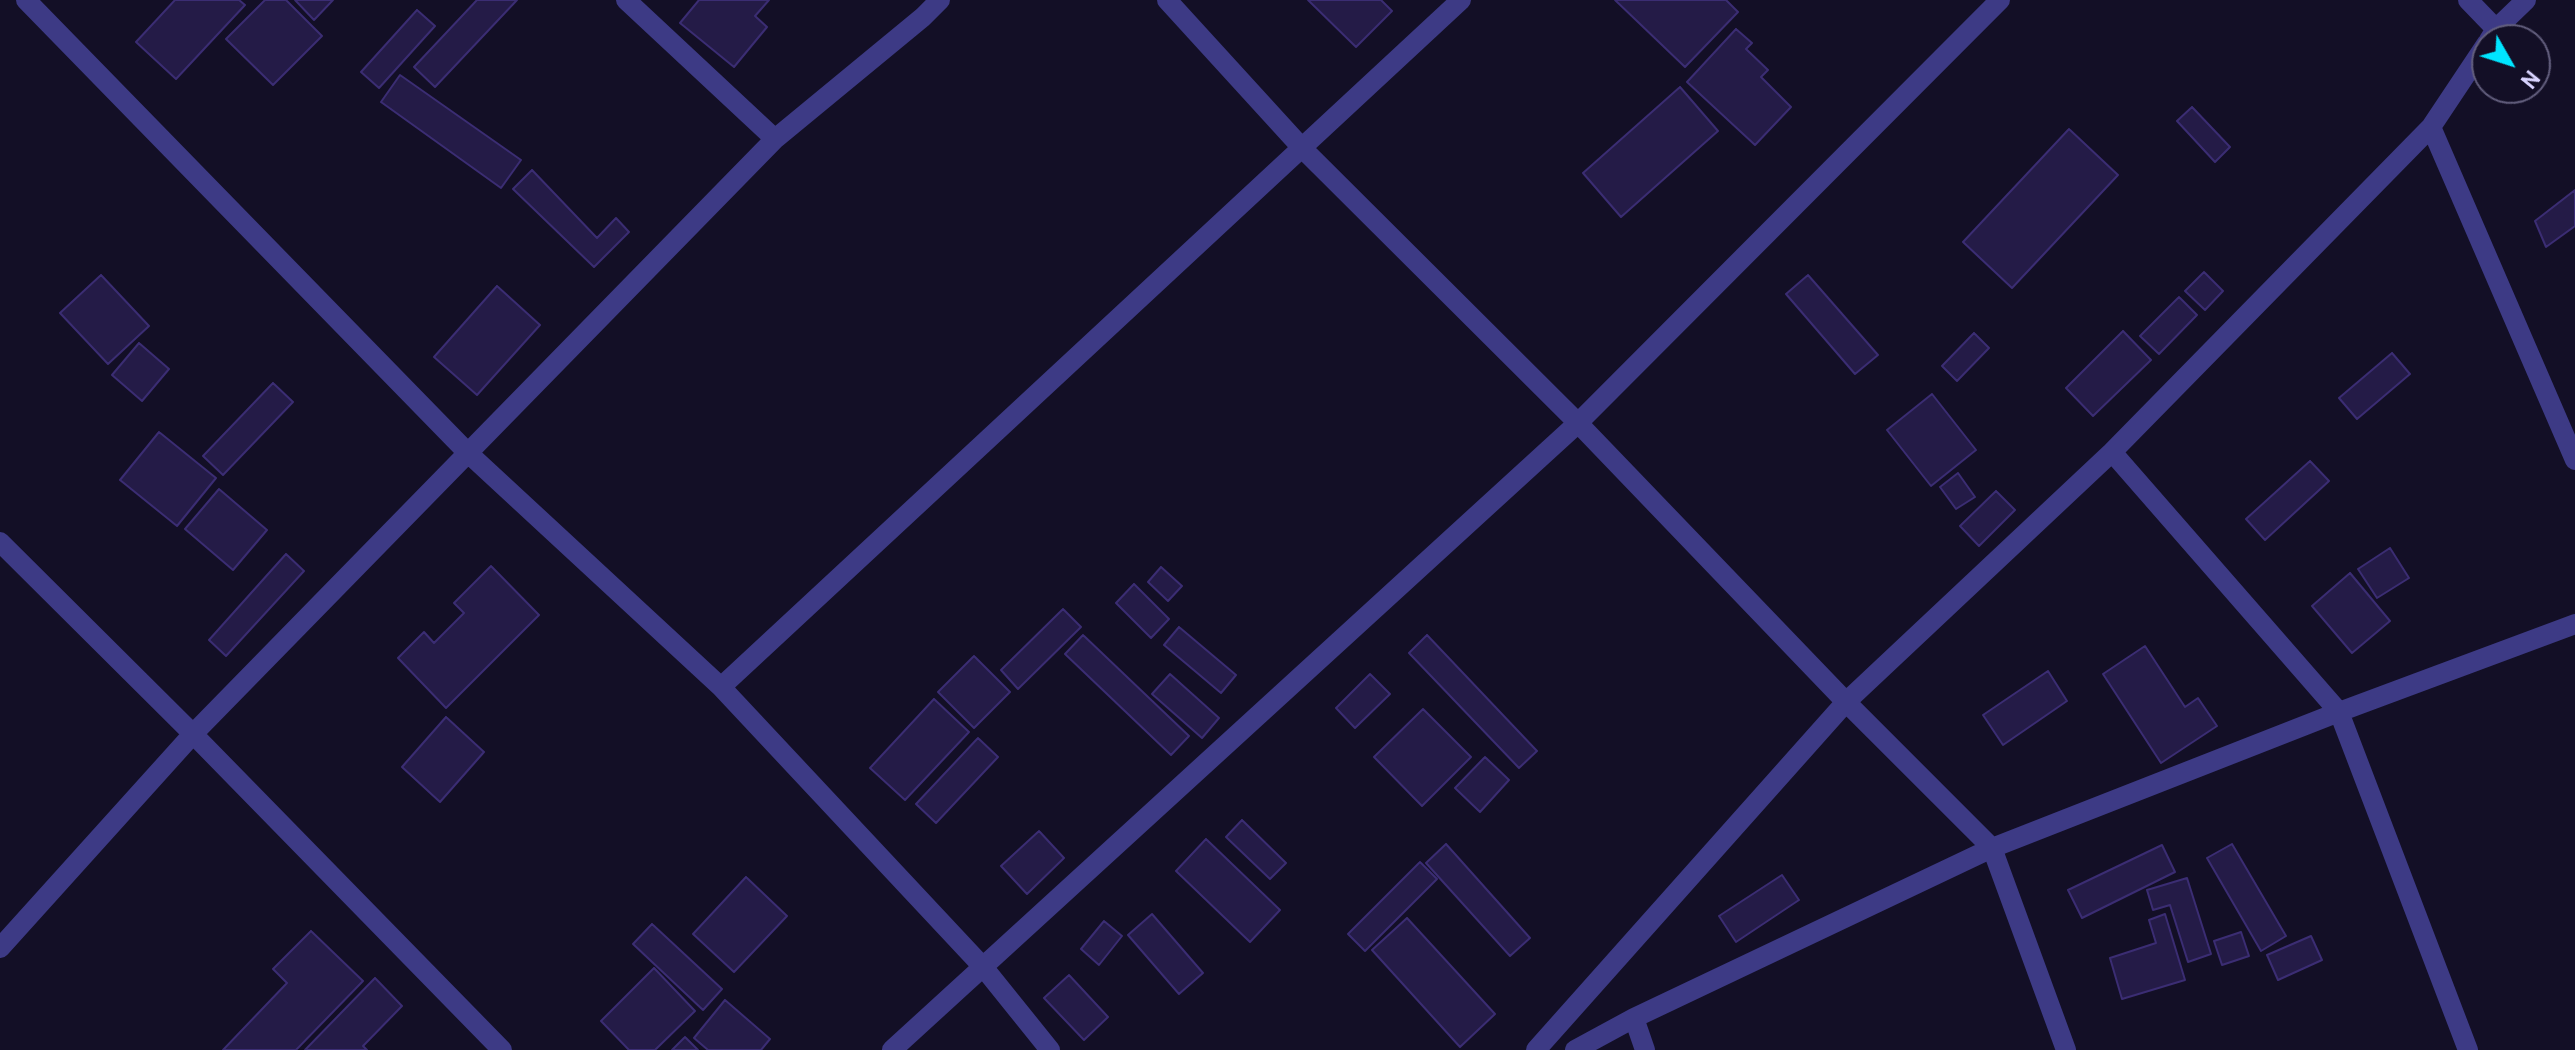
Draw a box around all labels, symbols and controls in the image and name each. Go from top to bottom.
north arrow [2471,24,2551,104]
text: N [2513,64,2544,93]

